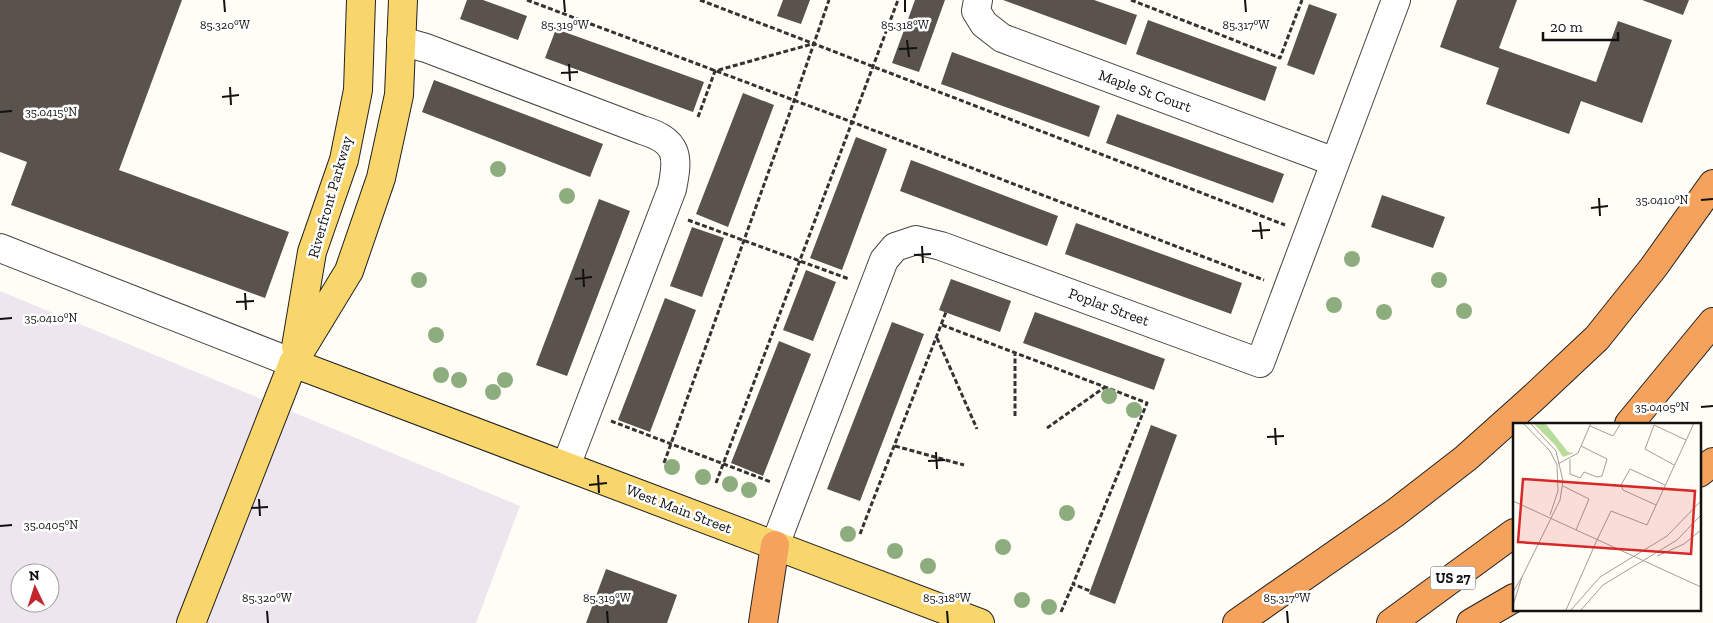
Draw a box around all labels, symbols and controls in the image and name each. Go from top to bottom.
scale bar [1543,10,1618,42]
text: 85.320°W [200,18,251,32]
text: 85.319°W [541,18,590,32]
text: 85.318°W [881,18,930,32]
text: 85.317°W [1222,18,1270,32]
text: 20 m [1550,18,1583,36]
street label: Maple St Court [1096,66,1194,116]
text: 35.0415°N [25,105,77,119]
street label: Riverfront Parkway [304,134,356,260]
text: 35.0410°N [1636,193,1689,207]
street label: Poplar Street [1066,284,1152,330]
text: 35.0410°N [25,311,78,325]
text: 35.0405°N [1635,400,1689,414]
inset map [1513,423,1700,610]
street label: West Main Street [624,481,735,538]
text: 35.0405°N [24,518,78,532]
north arrow [10,563,60,613]
road number: US 27 [1430,566,1476,590]
text: N [28,567,40,584]
text: 85.320°W [242,591,293,605]
text: 85.319°W [583,591,632,605]
text: 85.318°W [923,591,972,605]
text: 85.317°W [1263,591,1311,605]

